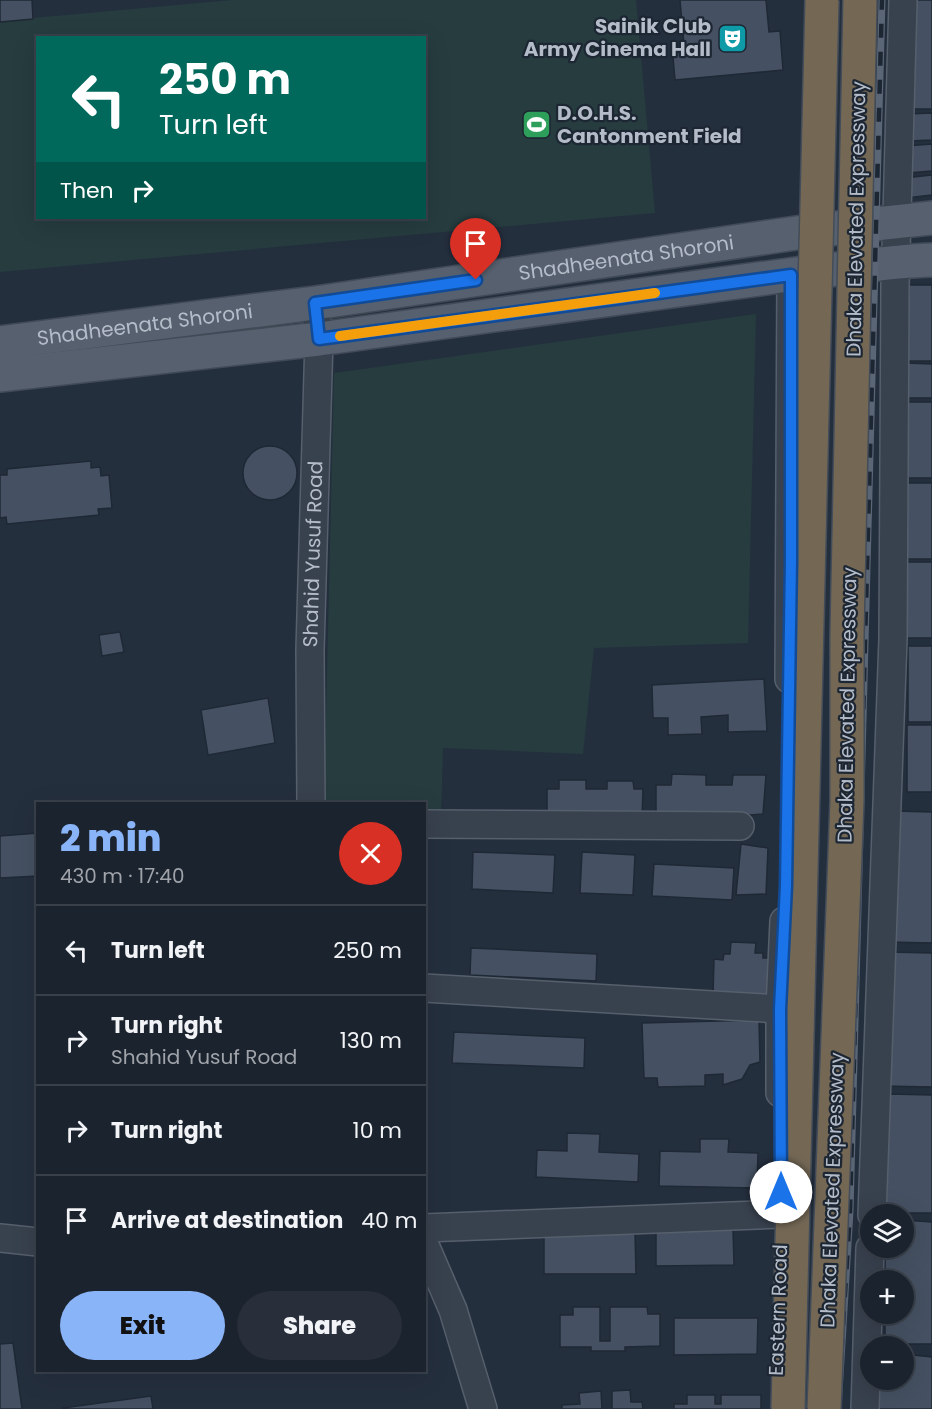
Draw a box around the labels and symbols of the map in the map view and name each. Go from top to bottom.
place label: Sainik Club Army Cinema Hall [524,12,711,63]
theatre icon: Sainik Club Army Cinema Hall [716,22,748,54]
street label: Dhaka Elevated Expressway [840,81,872,357]
place label: D.O.H.S. Cantonment Field [557,99,742,150]
sports icon: D.O.H.S. Cantonment Field [520,109,552,141]
pin [450,218,501,280]
street label: Shadheenata Shoroni [517,228,736,287]
street label: Shadheenata Shoroni [35,297,254,352]
street label: Shahid Yusuf Road [296,460,329,648]
street label: Dhaka Elevated Expressway [831,567,863,843]
street label: Dhaka Elevated Expressway [813,1052,851,1328]
position arrow [749,1160,813,1224]
street label: Eastern Road [762,1244,794,1376]

